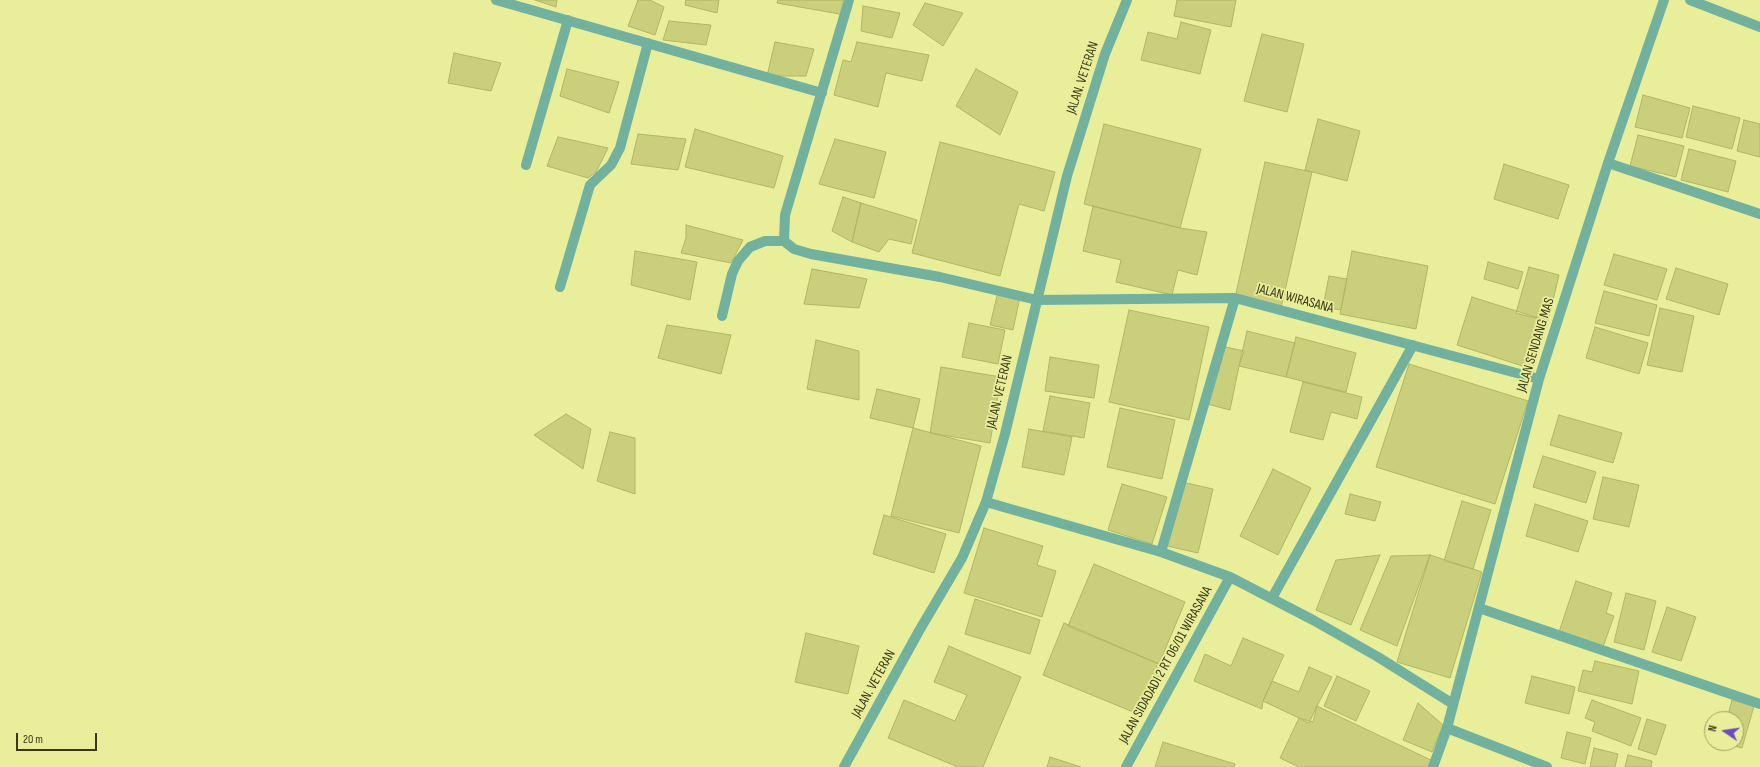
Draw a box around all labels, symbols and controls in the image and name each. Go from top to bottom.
street label: JALAN. VETERAN [1063,40,1103,116]
street label: JALAN WIRASANA [1255,281,1335,317]
street label: JALAN SENDANG MAS [1514,296,1558,394]
street label: JALAN. VETERAN [983,353,1017,431]
street label: JALAN SIDADADI 2 RT 06/01 WIRASANA [1116,583,1216,747]
street label: JALAN. VETERAN [848,647,900,721]
north arrow [1704,711,1744,751]
text: N [1706,724,1720,733]
scale bar [18,725,99,751]
text: 20 m [23,732,43,747]

